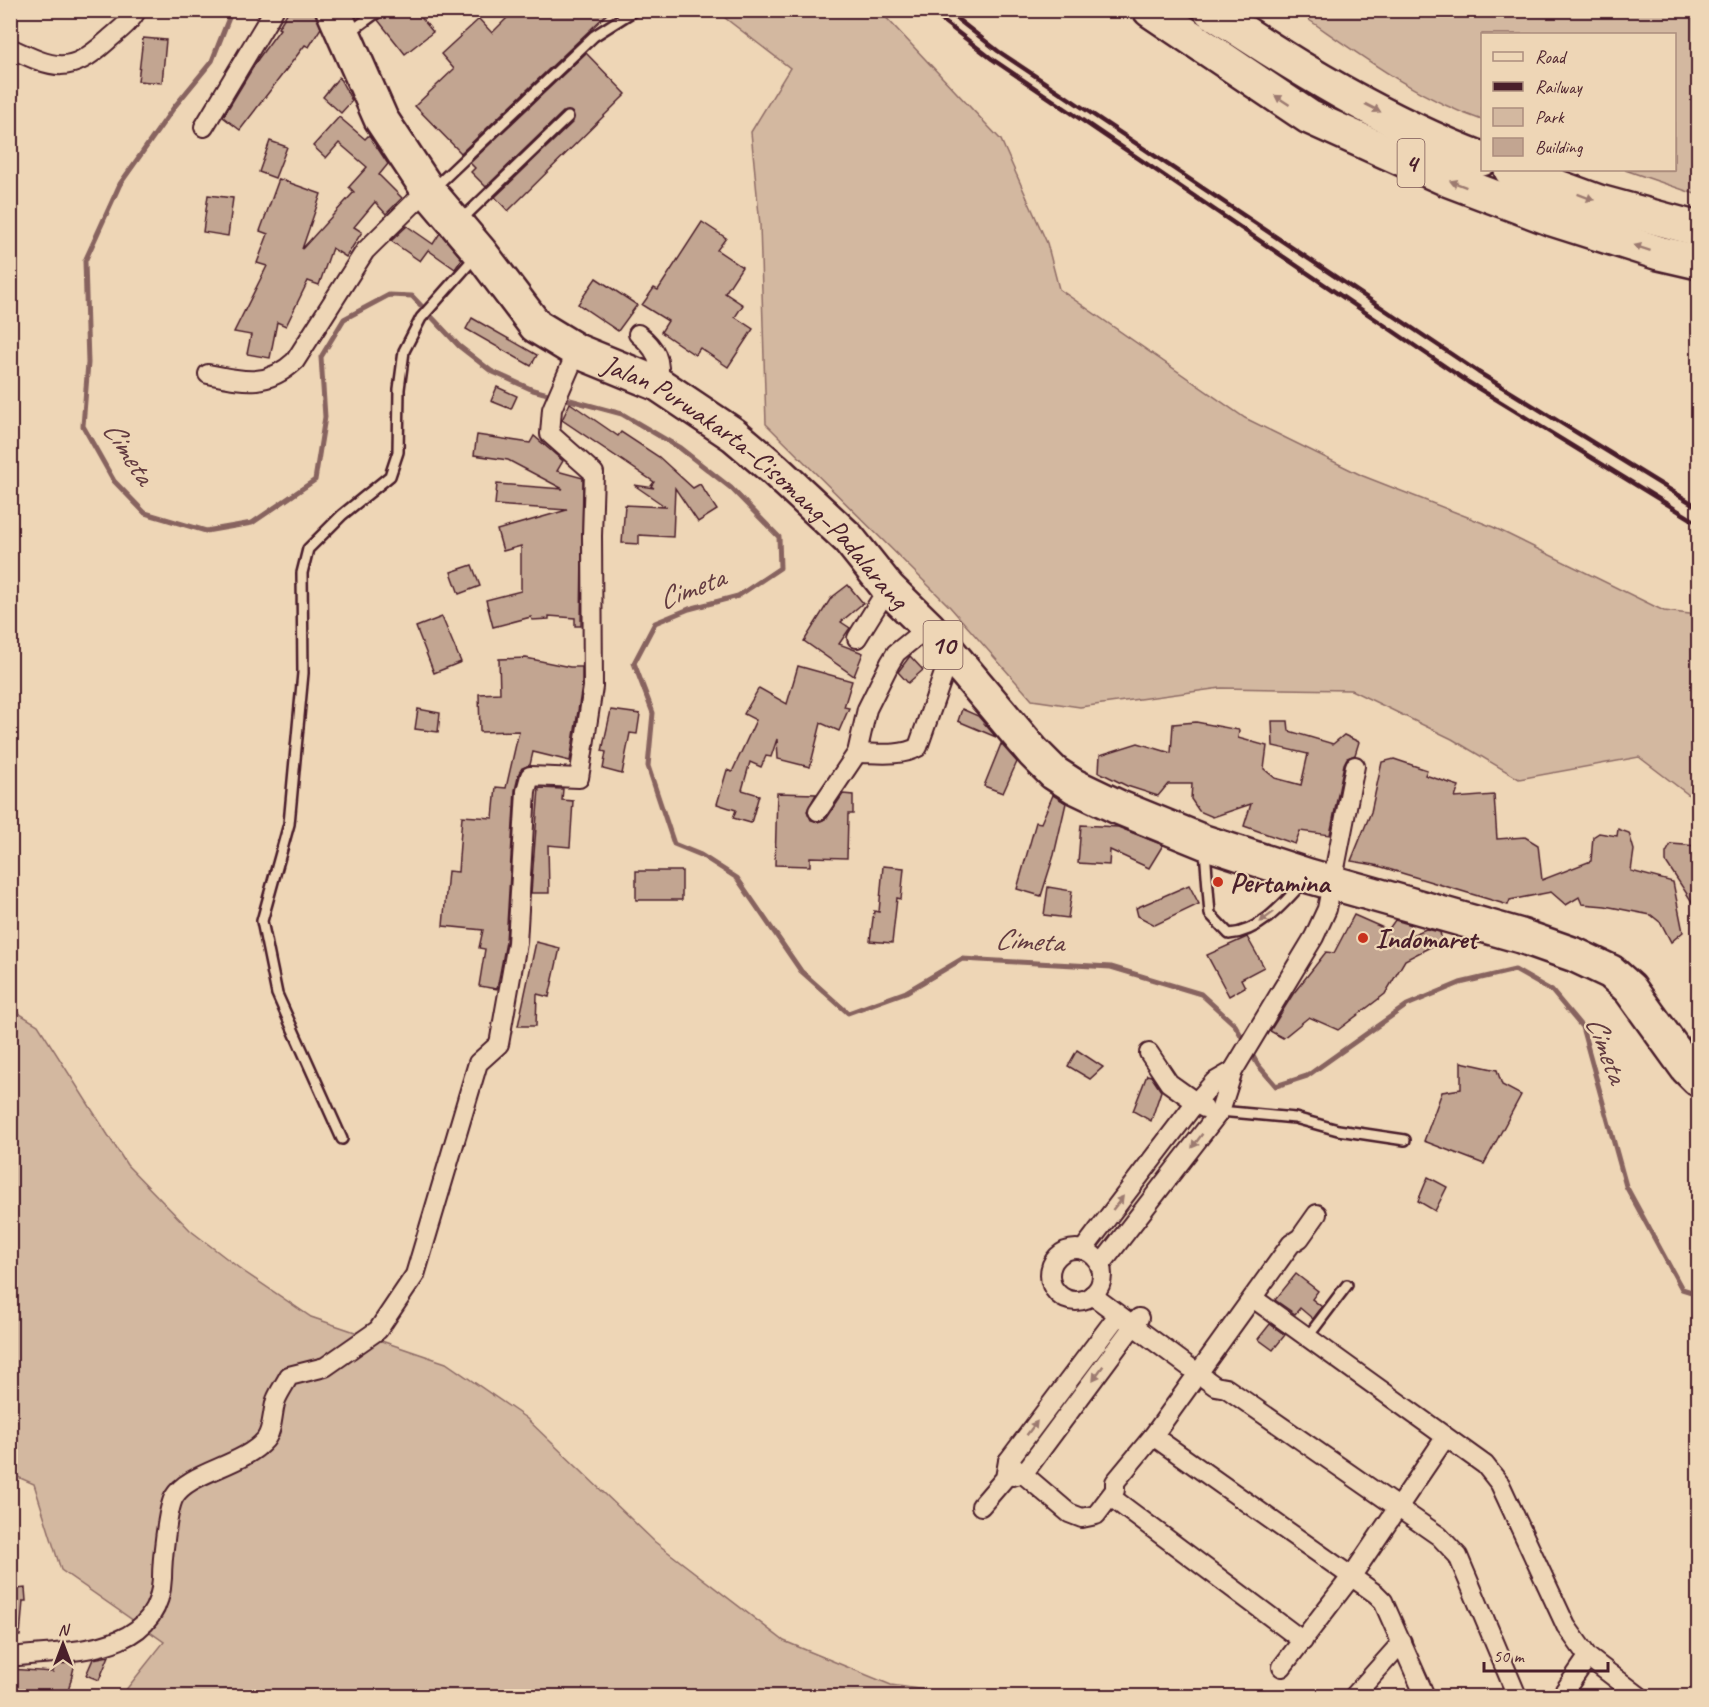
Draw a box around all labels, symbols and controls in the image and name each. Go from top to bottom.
legend [1481,33,1676,171]
text: Road [1535,46,1568,68]
text: Railway [1535,76,1583,98]
one-way arrow [1274,94,1290,105]
one-way arrow [1364,104,1381,113]
text: Park [1535,106,1565,128]
text: Building [1535,136,1584,158]
road number: 4 [1398,139,1424,187]
one-way arrow [1449,178,1467,188]
one-way arrow [1577,193,1595,203]
one-way arrow [1633,242,1651,252]
street label: Jalan Purwakarta–Cisomang–Padalarang [595,346,917,618]
water label: Cimeta [94,413,166,494]
water label: Cimeta [652,557,733,618]
road number: 10 [924,621,962,669]
place label: Pertamina [1230,865,1332,900]
marker: Pertamina [1211,875,1225,889]
one-way arrow [1259,911,1275,923]
water label: Cimeta [994,919,1068,961]
place label: Indomaret [1375,921,1480,956]
marker: Indomaret [1356,931,1370,945]
water label: Cimeta [1577,1010,1638,1091]
one-way arrow [1191,1132,1203,1148]
one-way arrow [1112,1196,1124,1211]
one-way arrow [1093,1365,1105,1380]
one-way arrow [1026,1421,1038,1436]
north arrow [33,1614,93,1674]
text: N [58,1620,71,1640]
scale bar [1484,1635,1608,1673]
text: 50 m [1493,1645,1526,1667]

